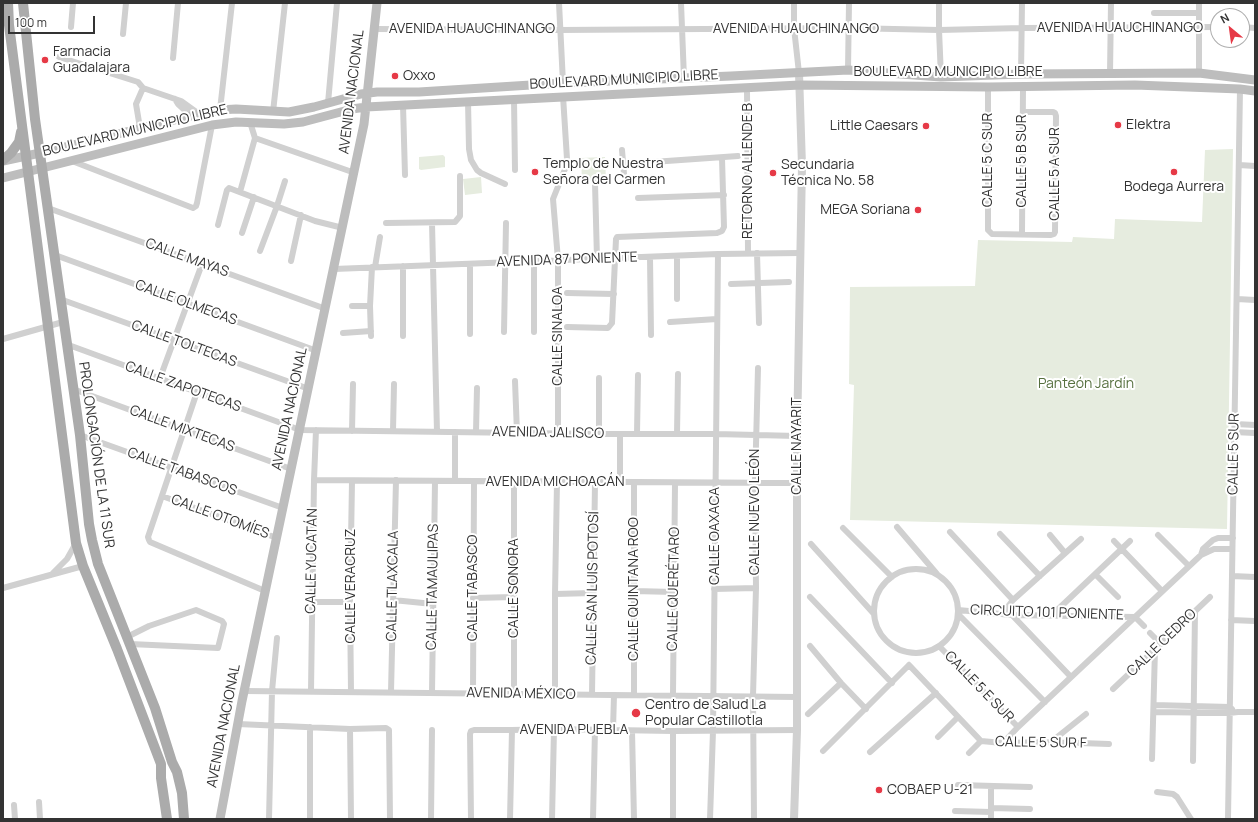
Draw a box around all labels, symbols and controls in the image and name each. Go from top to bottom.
scale bar [10,8,97,34]
north arrow [1210,8,1250,48]
text: N [1217,9,1232,26]
text: 100 m [15,14,47,31]
street label: AVENIDA HUAUCHINANGO [1037,20,1203,36]
street label: AVENIDA HUAUCHINANGO [389,21,555,37]
street label: AVENIDA HUAUCHINANGO [713,21,879,37]
street label: AVENIDA NACIONAL [336,29,368,155]
place label: Farmacia Guadalajara [53,44,130,76]
marker: Farmacia Guadalajara [40,55,50,65]
street label: BOULEVARD MUNICIPIO LIBRE [853,64,1043,80]
street label: BOULEVARD MUNICIPIO LIBRE [529,67,719,93]
place label: Oxxo [403,68,436,84]
marker: Oxxo [390,71,400,81]
street label: BOULEVARD MUNICIPIO LIBRE [41,102,229,160]
street label: RETORNO ALLENDE B [740,103,756,239]
street label: CALLE 5 C SUR [980,113,996,207]
street label: CALLE 5 B SUR [1014,114,1030,208]
place label: Elektra [1126,117,1171,133]
place label: Little Caesars [830,118,918,134]
marker: Elektra [1113,120,1123,130]
marker: Little Caesars [921,121,931,131]
street label: CALLE 5 A SUR [1047,127,1063,221]
place label: Templo de Nuestra Señora del Carmen [543,156,665,188]
place label: Secundaria Técnica No. 58 [781,157,874,190]
marker: Templo de Nuestra Señora del Carmen [530,167,540,177]
marker: Bodega Aurrera [1169,167,1179,177]
marker: Secundaria Técnica No. 58 [768,168,778,178]
place label: Bodega Aurrera [1124,179,1224,195]
place label: MEGA Soriana [820,202,910,218]
marker: MEGA Soriana [913,205,923,215]
street label: CALLE MAYAS [143,235,231,281]
street label: AVENIDA 87 PONIENTE [496,249,638,271]
street label: CALLE OLMECAS [133,277,239,329]
street label: CALLE SINALOA [550,286,566,386]
street label: CALLE TOLTECAS [129,317,239,371]
street label: AVENIDA NACIONAL [269,346,311,472]
street label: CALLE ZAPOTECAS [123,358,243,416]
street label: PROLONGACIÓN DE LA 11 SUR [75,361,117,549]
park label: Panteón Jardín [1038,376,1134,392]
street label: CALLE NAYARIT [789,397,805,495]
street label: CALLE MIXTECAS [127,402,237,456]
street label: CALLE 5 SUR [1225,413,1243,495]
street label: AVENIDA JALISCO [492,424,604,442]
street label: CALLE TABASCOS [125,444,239,500]
street label: CALLE NUEVO LEÓN [747,449,763,575]
street label: AVENIDA MICHOACÁN [485,474,625,490]
street label: CALLE OAXACA [707,487,723,585]
street label: CALLE OTOMÍES [169,491,271,543]
street label: CALLE YUCATÁN [303,508,321,614]
street label: CALLE SAN LUIS POTOSÍ [583,511,603,665]
street label: CALLE QUINTANA ROO [626,517,642,661]
street label: CALLE TAMAULIPAS [424,524,442,650]
street label: CALLE QUERÉTARO [665,527,683,651]
street label: CALLE VERACRUZ [343,529,359,643]
street label: CALLE TLAXCALA [384,530,402,642]
street label: CALLE TABASCO [465,535,481,641]
street label: CALLE SONORA [506,538,522,638]
street label: CIRCUITO 101 PONIENTE [970,602,1124,624]
street label: CALLE CEDRO [1124,606,1200,680]
street label: CALLE 5 E SUR [941,648,1017,726]
street label: AVENIDA NACIONAL [204,663,244,789]
street label: AVENIDA MÉXICO [466,685,576,703]
place label: Centro de Salud La Popular Castillotla [645,697,766,730]
marker: Centro de Salud La Popular Castillotla [630,707,642,719]
street label: AVENIDA PUEBLA [520,722,628,738]
street label: CALLE 5 SUR F [995,734,1087,752]
place label: COBAEP U-21 [887,782,973,798]
marker: COBAEP U-21 [874,785,884,795]

